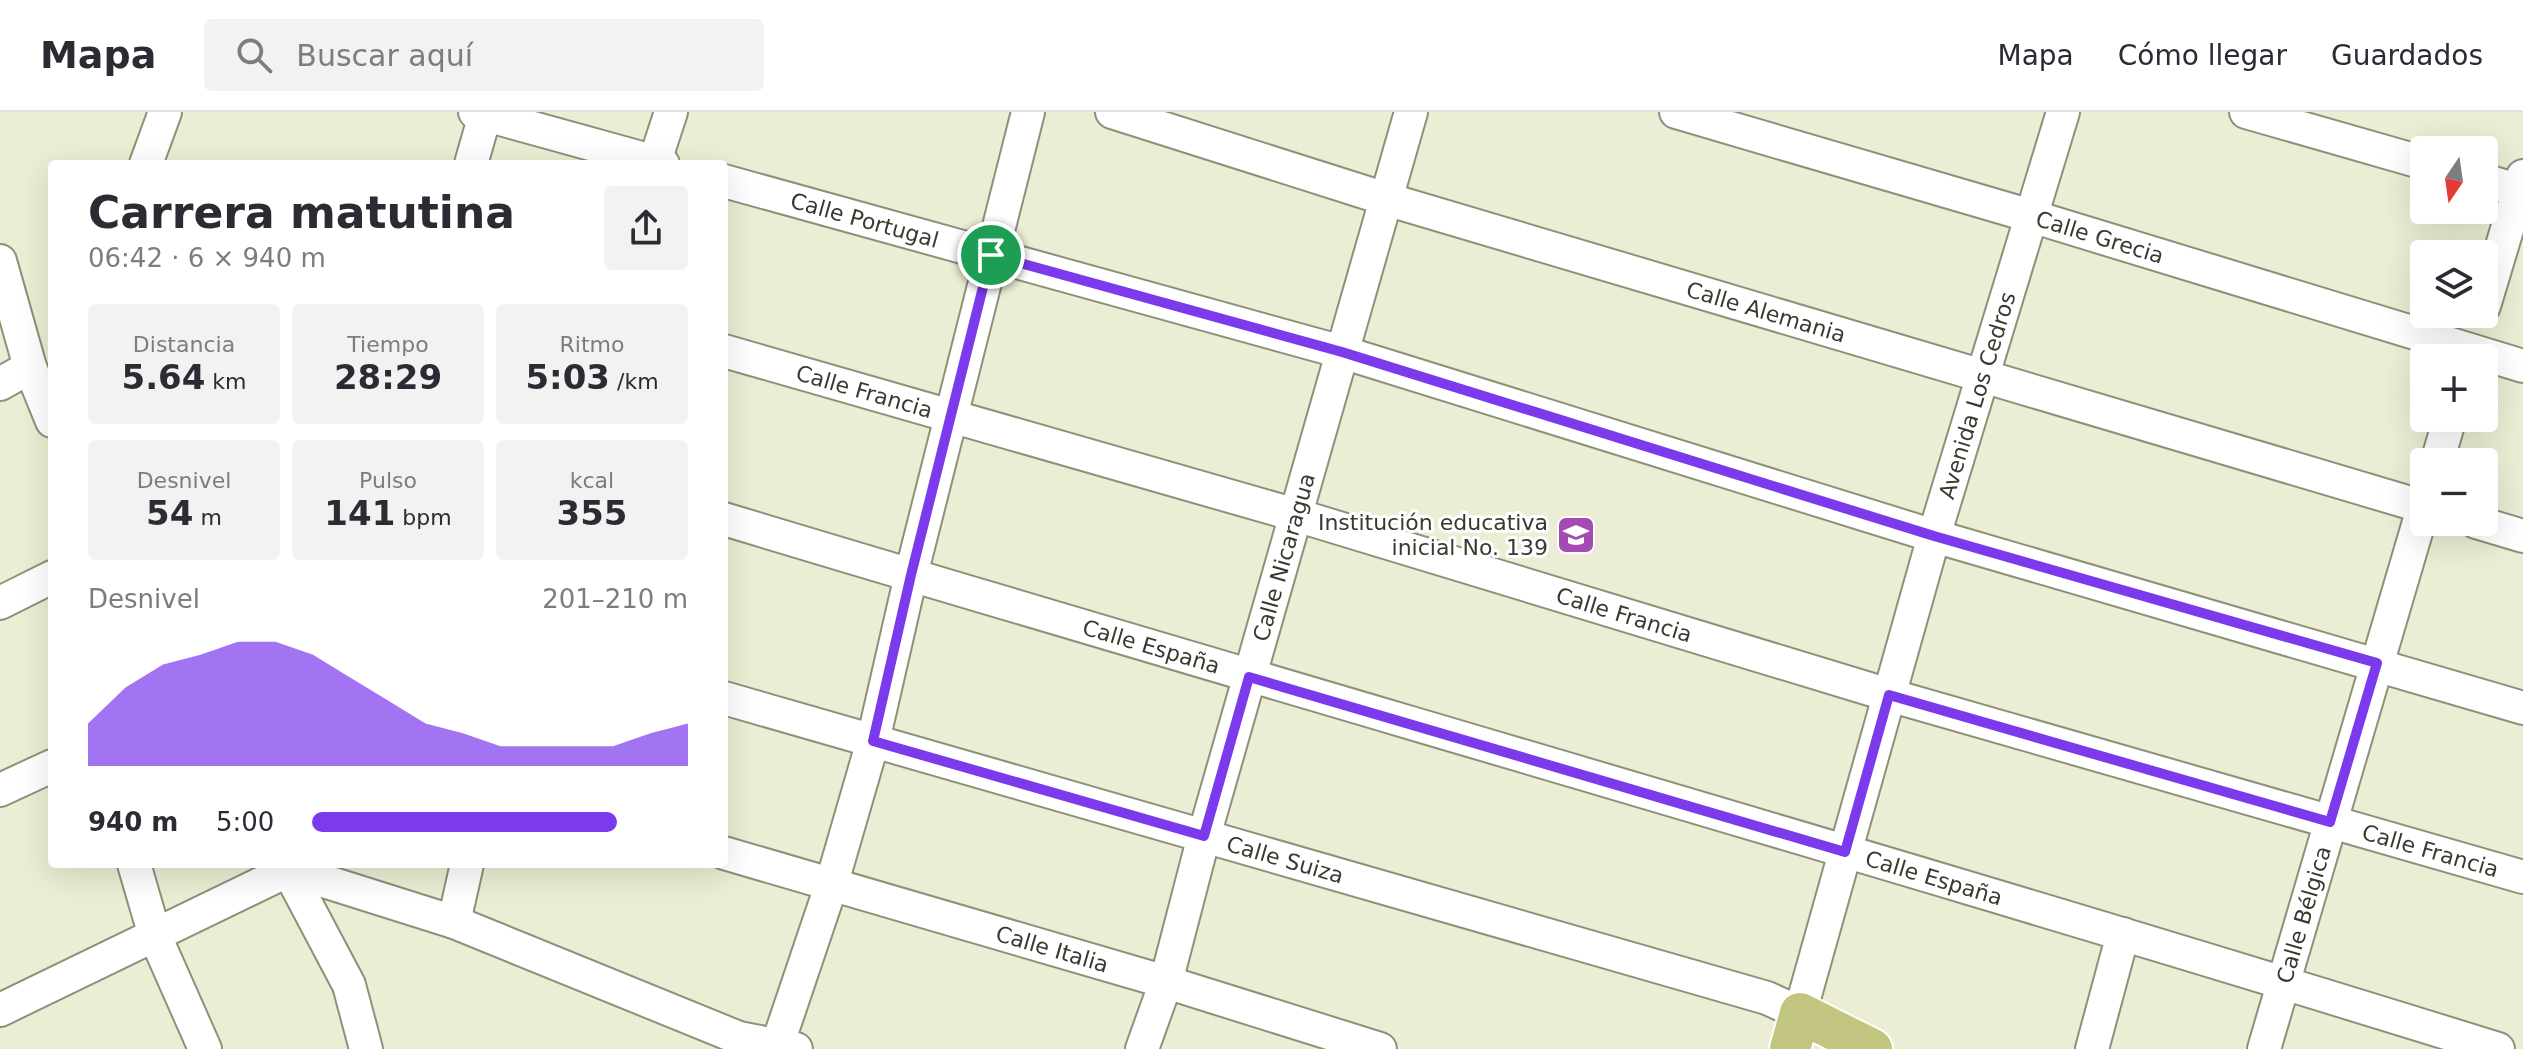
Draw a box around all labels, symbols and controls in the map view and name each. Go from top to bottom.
search box [204,19,764,91]
text: Mapa [40,33,156,77]
icon: search [232,33,276,77]
text: Buscar aquí [296,38,473,73]
text: Mapa [1997,39,2074,72]
text: Cómo llegar [2118,39,2287,72]
text: Guardados [2331,39,2483,72]
north arrow [2410,136,2498,224]
map controls [2410,136,2498,536]
button: share [604,186,688,270]
text: Carrera matutina [88,187,515,238]
street label: Calle Portugal [788,188,942,252]
street label: Calle Grecia [2033,206,2167,268]
pin [957,221,1025,289]
icon: arrive [969,233,1013,277]
button: layers [2410,240,2498,328]
text: 06:42 · 6 × 940 m [88,243,326,273]
street label: Calle Alemania [1684,276,1849,347]
street label: Avenida Los Cedros [1934,289,2020,502]
text: Distancia [133,332,235,357]
text: Tiempo [347,332,429,357]
text: Ritmo [560,332,624,357]
button: + [2410,344,2498,432]
text: 5.64 [121,357,205,397]
text: 28:29 [334,357,442,397]
text: 5:03 [525,357,610,397]
street label: Calle Francia [793,360,936,423]
text: km [205,369,247,394]
text: /km [610,369,659,394]
button: − [2410,448,2498,536]
text: Desnivel [137,468,231,493]
text: Pulso [359,468,417,493]
text: kcal [570,468,614,493]
street label: Calle Nicaragua [1248,470,1320,644]
text: 54 [146,493,193,533]
text: 141 [324,493,395,533]
text: 355 [557,493,627,533]
text: m [193,505,222,530]
text: bpm [395,505,452,530]
place label: Institución educativa inicial No. 139 [1318,510,1548,560]
school or university icon: Institución educativa inicial No. 139 [1555,514,1597,556]
street label: Calle Francia [1553,582,1695,647]
text: Desnivel [88,584,200,614]
text: 201–210 m [542,584,688,614]
street label: Calle España [1080,614,1223,678]
text: 940 m [88,807,178,837]
text: 5:00 [216,807,274,837]
street label: Calle Francia [2359,819,2502,882]
street label: Calle Suiza [1224,831,1347,888]
street label: Calle Bélgica [2271,843,2336,986]
street label: Calle España [1862,845,2006,910]
street label: Calle Italia [993,921,1111,977]

